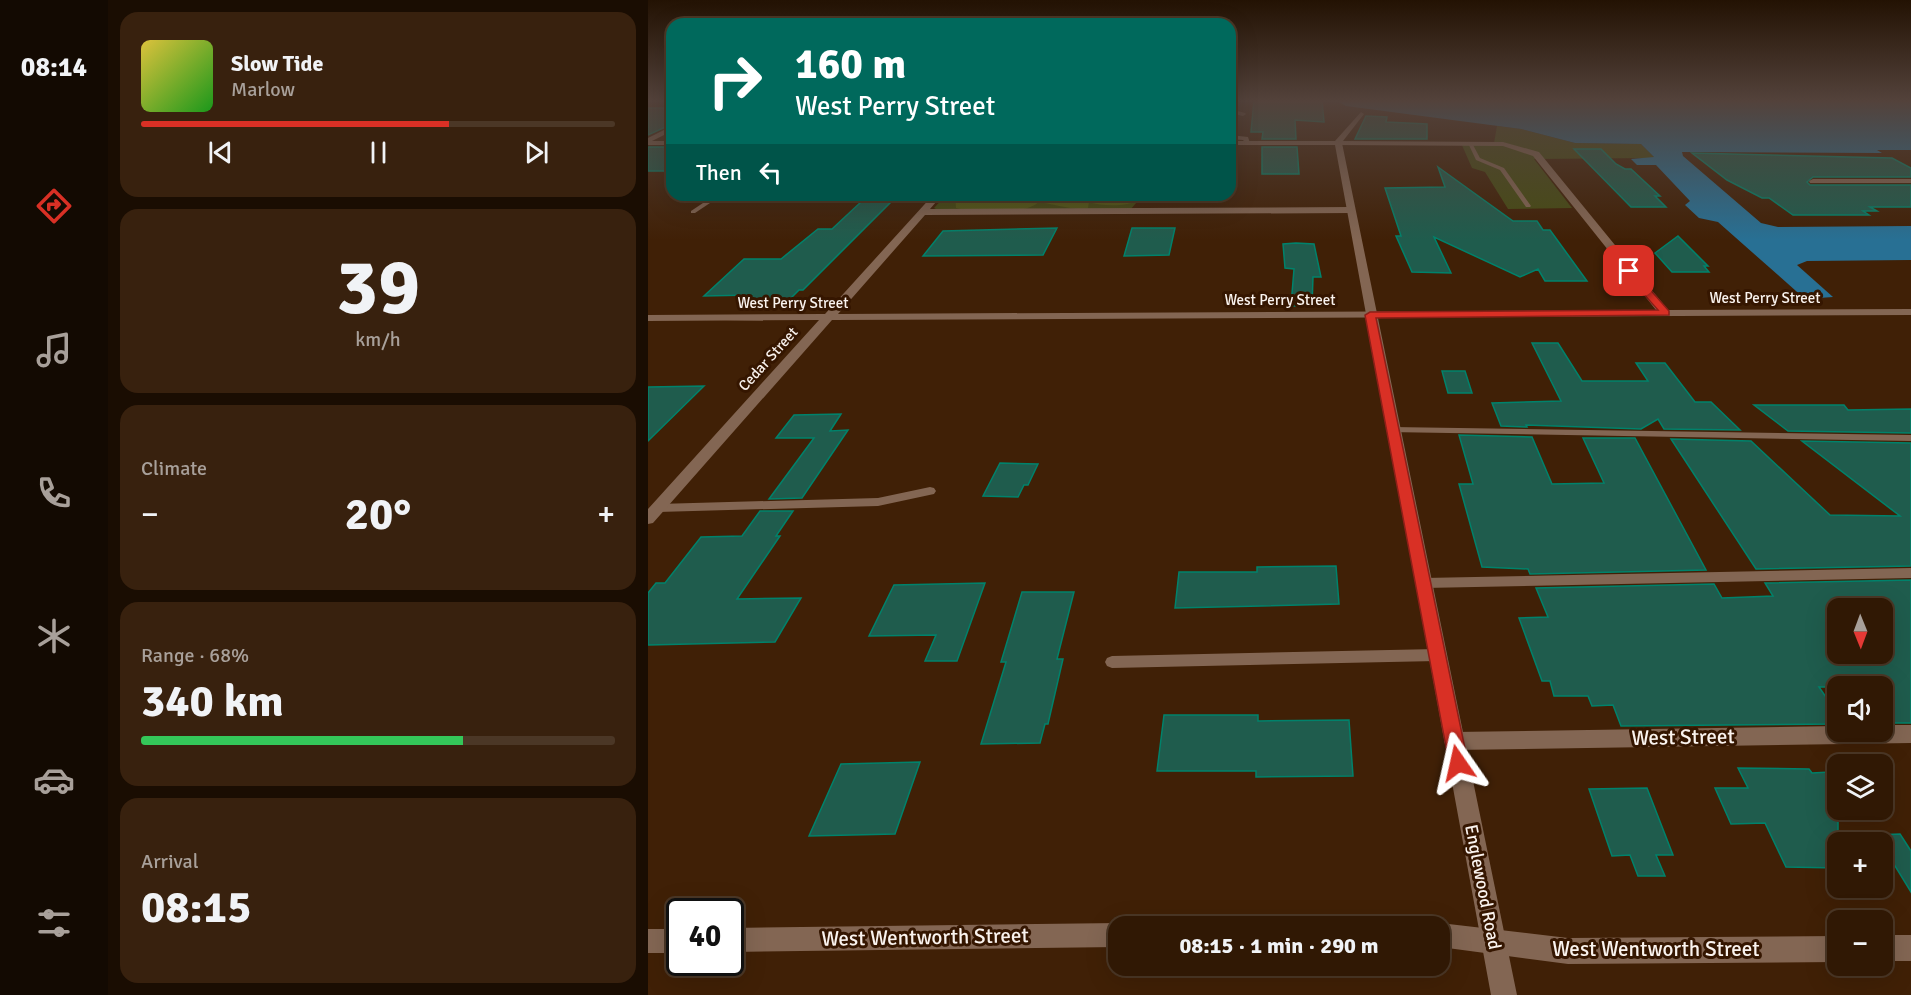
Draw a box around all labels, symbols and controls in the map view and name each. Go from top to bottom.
text: 160 m [795,39,906,90]
icon: right [696,42,774,120]
text: Slow Tide [231,50,323,77]
text: 08:14 [21,51,87,84]
text: Marlow [231,77,295,102]
text: West Perry Street [795,90,995,123]
icon: previous [204,136,237,169]
icon: pause [362,136,395,169]
icon: next [520,136,553,169]
icon: left [754,156,787,189]
text: Then [696,159,742,186]
icon: directions [33,185,75,227]
text: 39 [336,240,420,336]
pin [1603,245,1654,296]
icon: arrive [1612,254,1645,287]
street label: West Perry Street [1709,289,1821,307]
street label: West Perry Street [1224,291,1336,309]
street label: West Perry Street [737,294,849,312]
street label: Cedar Street [735,323,801,395]
text: km/h [355,327,401,352]
icon: music [33,329,75,371]
text: Climate [141,456,207,481]
icon: phone [33,472,75,514]
text: 20° [345,487,411,542]
text: − [141,494,159,535]
text: + [597,494,615,535]
north arrow [1827,598,1893,664]
map controls [1827,598,1893,976]
icon: climate [33,615,75,657]
text: Range · 68% [141,643,249,668]
text: 340 km [141,674,284,729]
button: sound [1827,676,1893,742]
street label: West Street [1631,723,1735,751]
position arrow [1426,731,1490,795]
button: layers [1827,754,1893,820]
icon: car [33,759,75,801]
street label: Englewood Road [1460,823,1506,951]
button: + [1827,832,1893,898]
text: Arrival [141,849,199,874]
text: 08:15 [141,880,251,935]
speed limit sign: 40 [666,898,744,976]
icon: filters [33,902,75,944]
button: − [1827,910,1893,976]
street label: West Wentworth Street [821,922,1029,952]
text: 08:15 · 1 min · 290 m [1179,932,1379,959]
street label: West Wentworth Street [1552,936,1760,962]

